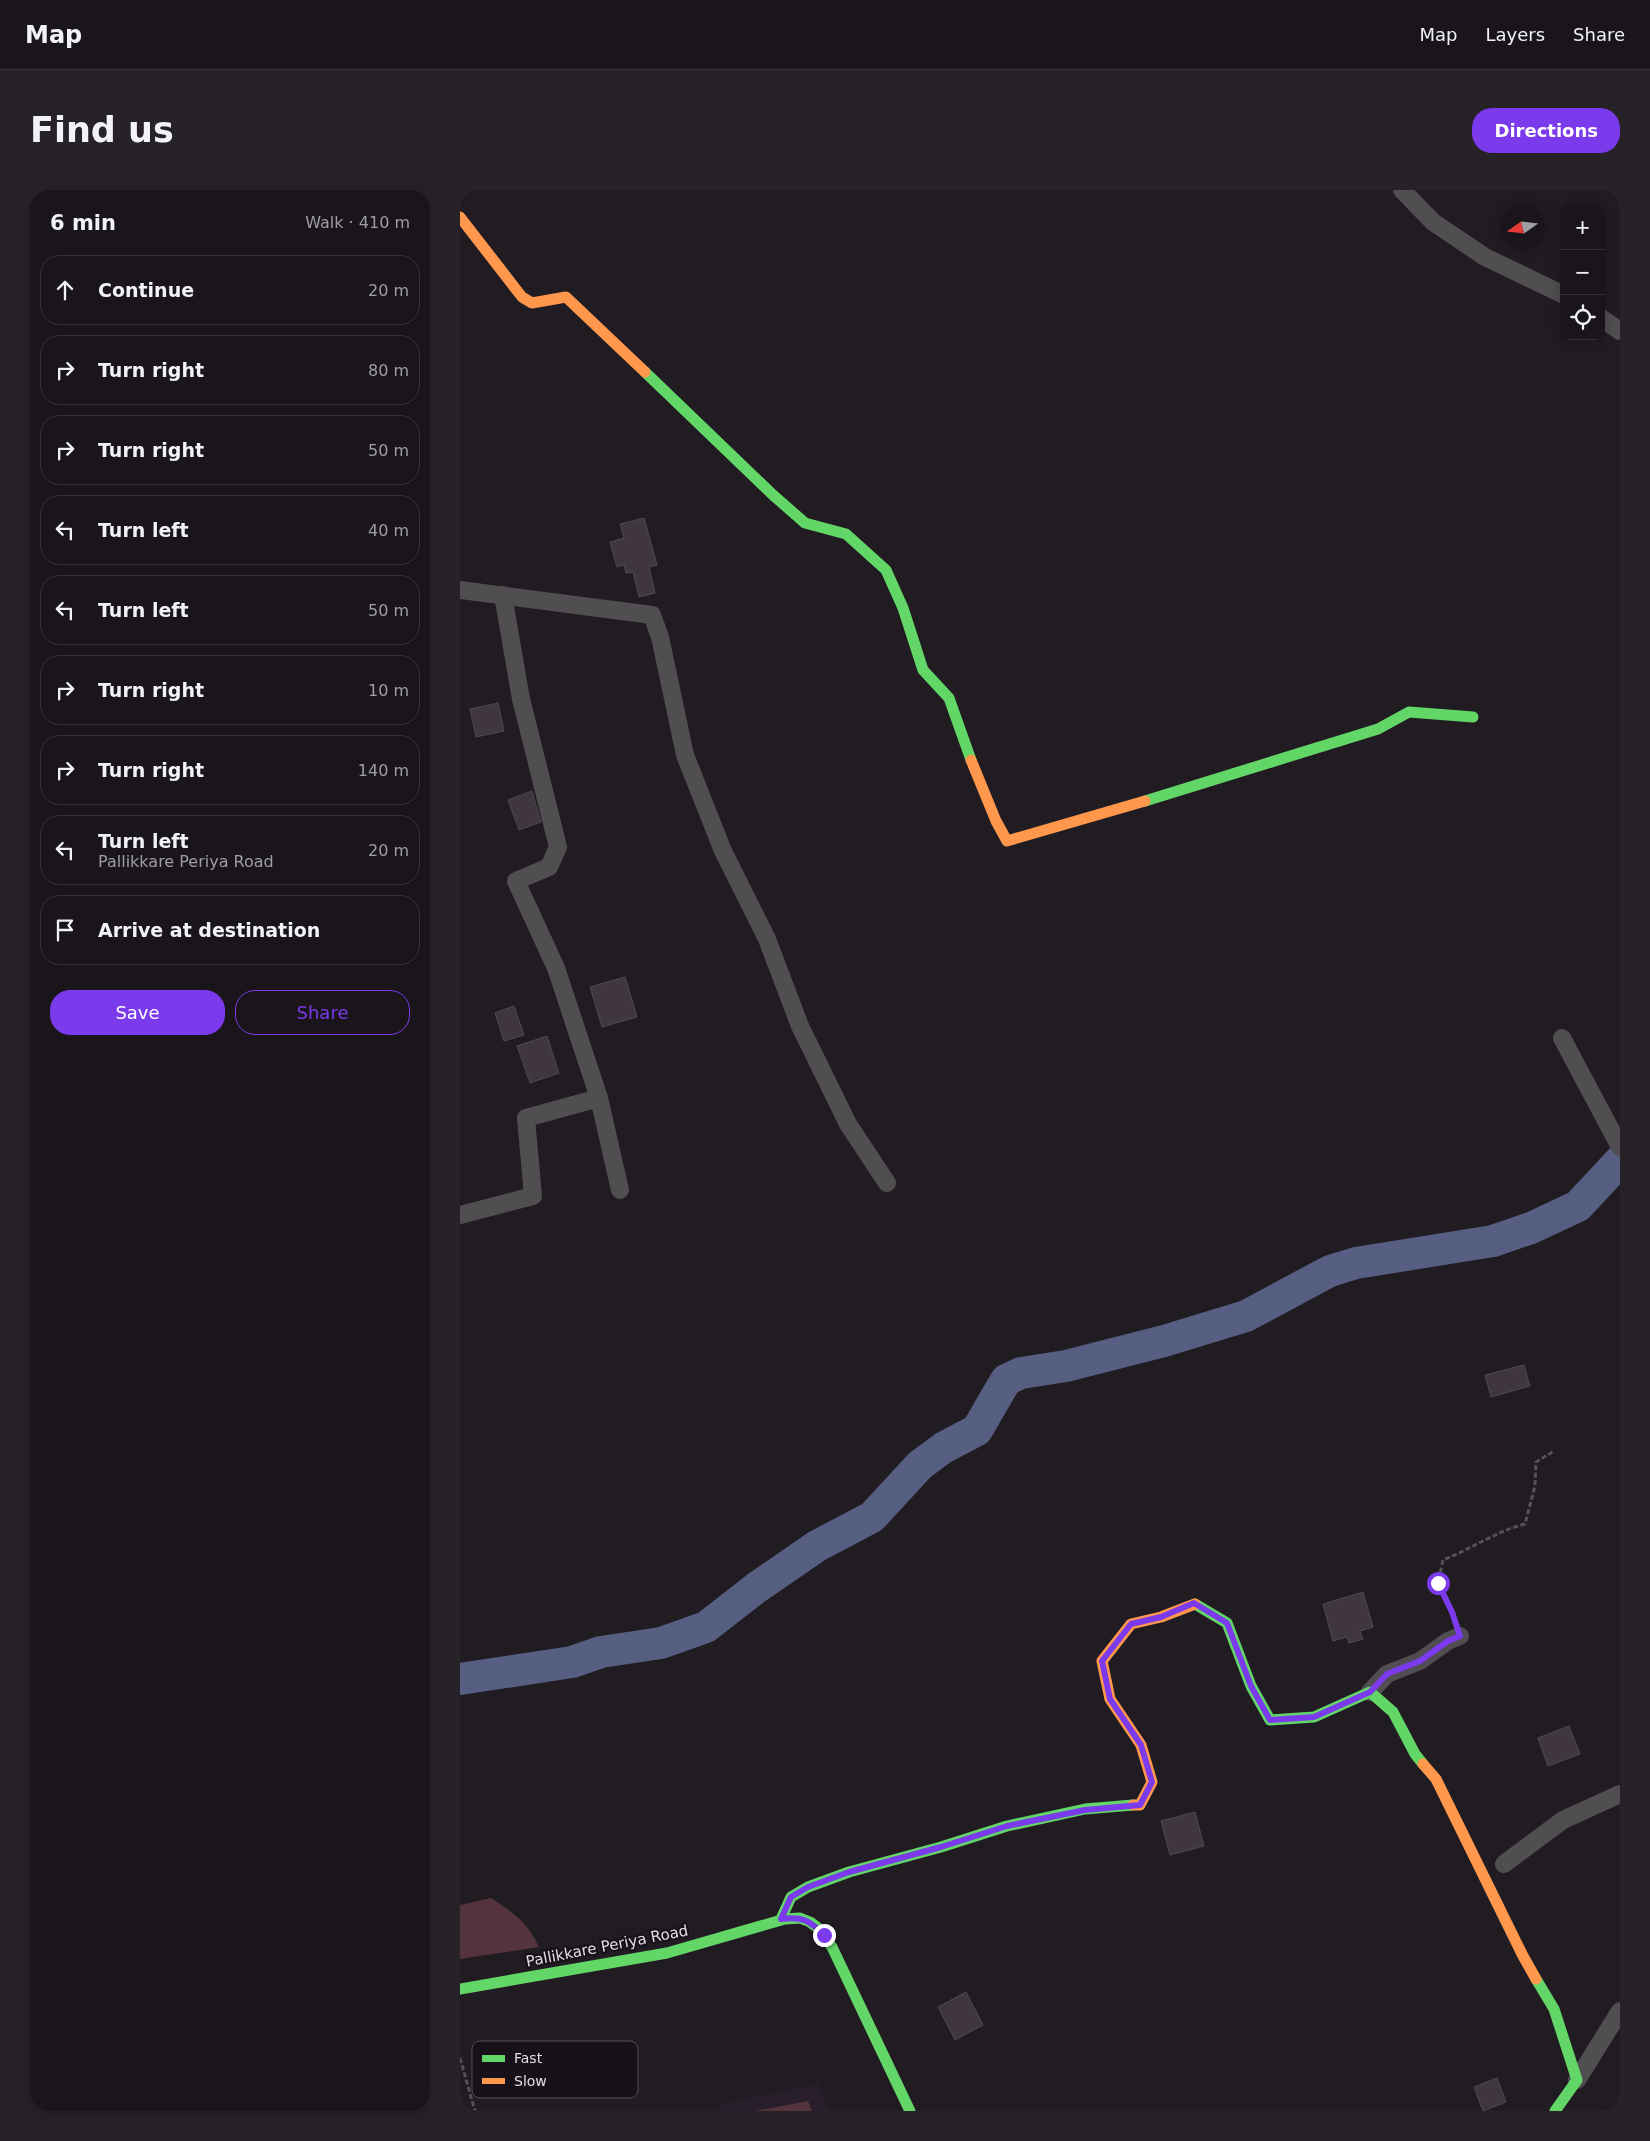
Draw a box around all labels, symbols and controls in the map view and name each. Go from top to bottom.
text: Map [25,21,82,49]
text: Map [1419,24,1457,45]
text: Layers [1485,24,1545,45]
text: Share [1573,24,1625,45]
button: Directions [1472,108,1620,153]
text: Find us [30,110,174,150]
north arrow [1500,205,1545,250]
map controls [1560,205,1605,340]
button: + [1560,205,1605,250]
text: 6 min [50,211,116,235]
text: Walk · 410 m [305,213,410,232]
button: − [1560,250,1605,295]
icon: ahead [51,276,79,304]
text: Continue [98,279,194,301]
text: 20 m [368,281,409,300]
button: locate [1560,295,1605,340]
icon: right [51,356,79,384]
text: Turn right [98,359,204,381]
text: 80 m [368,361,409,380]
icon: right [51,436,79,464]
text: Turn right [98,439,204,461]
text: 50 m [368,441,409,460]
icon: left [51,516,79,544]
text: Turn left [98,519,189,541]
text: 40 m [368,521,409,540]
icon: left [51,596,79,624]
text: Turn left [98,599,189,621]
text: 50 m [368,601,409,620]
icon: right [51,676,79,704]
text: Turn right [98,679,204,701]
text: 10 m [368,681,409,700]
icon: right [51,756,79,784]
text: Turn right [98,759,204,781]
text: 140 m [358,761,409,780]
text: Turn left [98,830,189,852]
icon: left [51,836,79,864]
text: 20 m [368,841,409,860]
text: Pallikkare Periya Road [98,852,274,871]
icon: arrive [51,916,79,944]
text: Arrive at destination [98,919,320,941]
button: Save [50,990,225,1035]
button: Share [235,990,410,1035]
route start [1427,1572,1450,1595]
street label: Pallikkare Periya Road [524,1921,690,1971]
route end [813,1924,836,1947]
legend [472,2041,638,2098]
text: Fast [514,2050,543,2066]
text: Slow [514,2073,547,2089]

